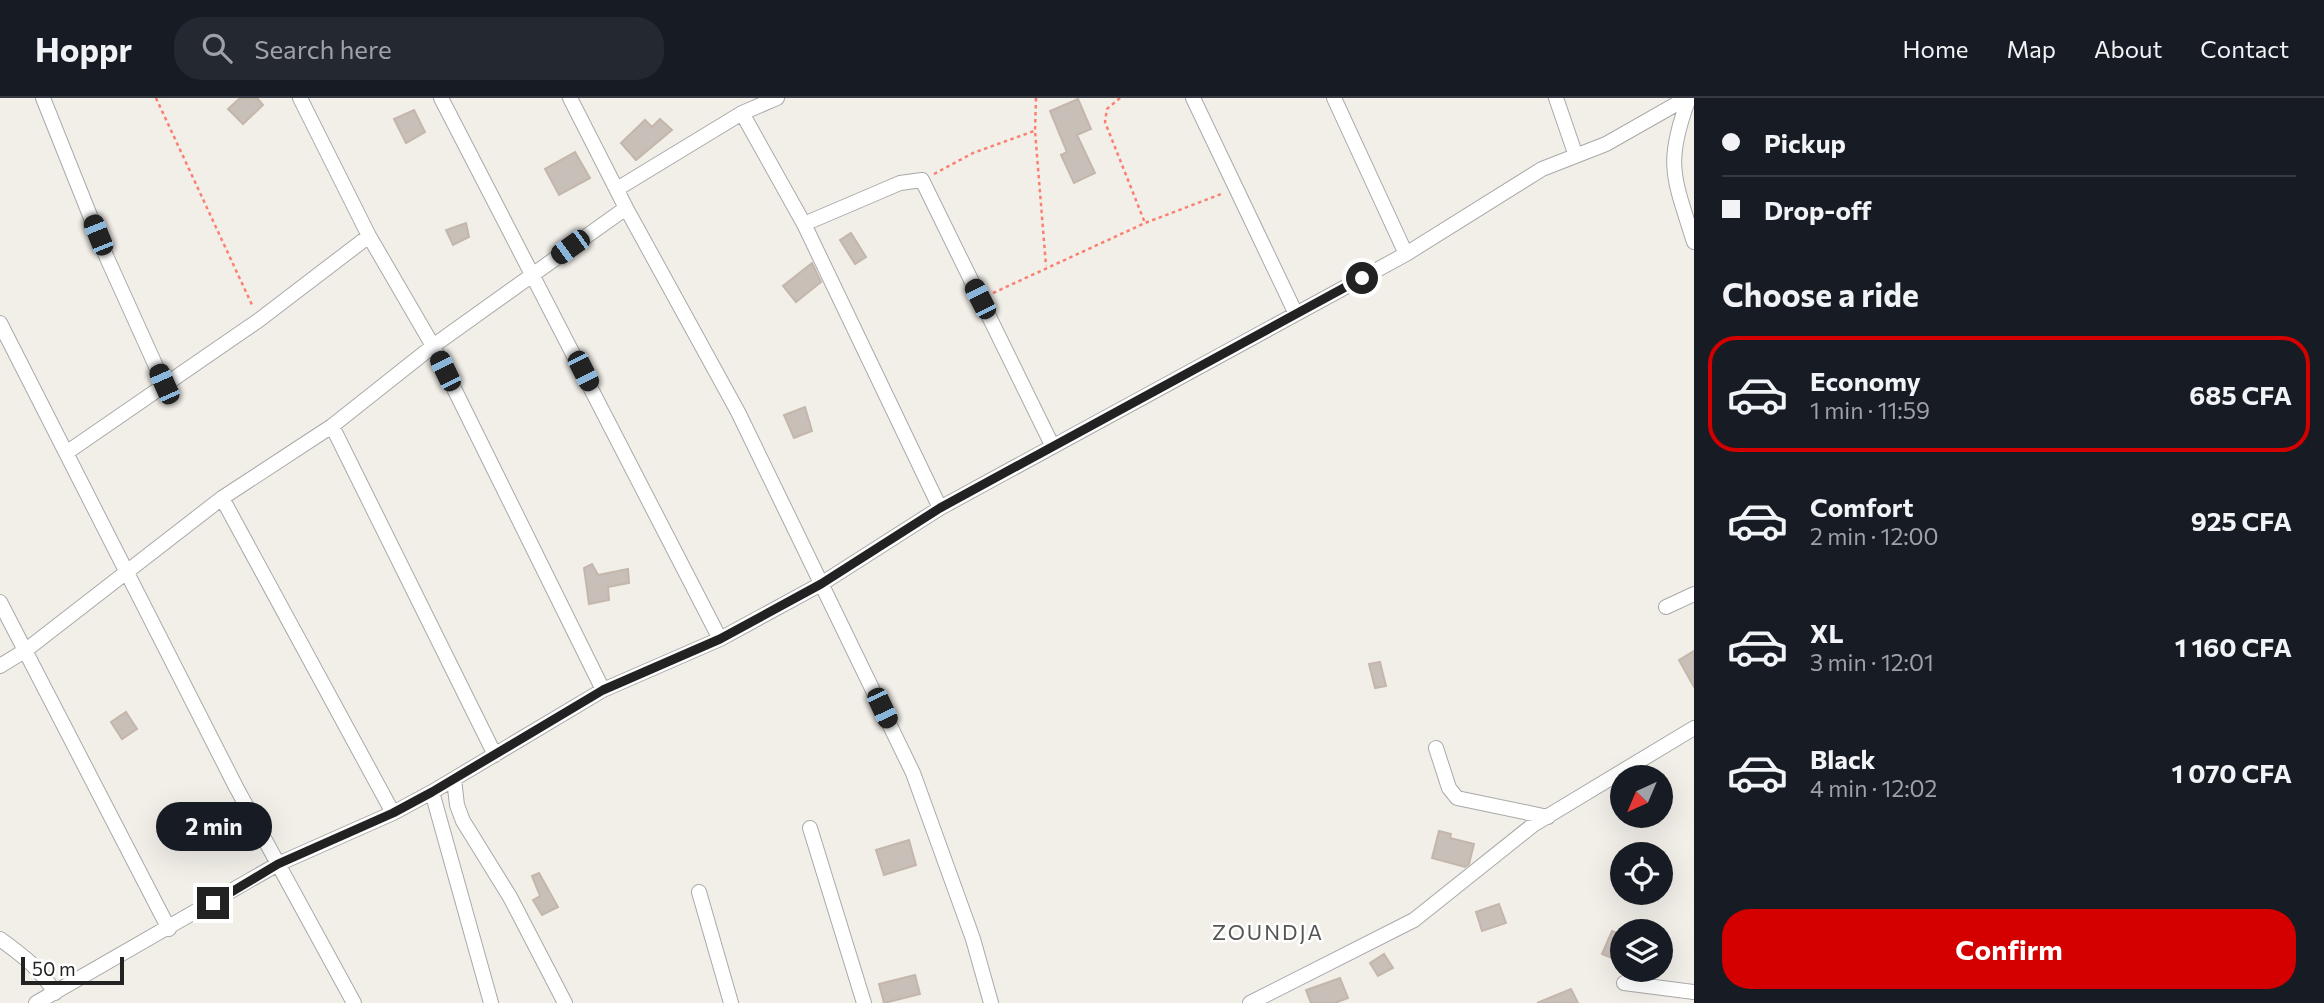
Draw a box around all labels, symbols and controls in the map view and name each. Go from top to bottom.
search box [174,17,664,80]
text: Hoppr [35,28,132,69]
icon: search [198,29,236,67]
text: Search here [254,33,392,64]
text: Home [1903,34,1969,63]
text: Map [2007,34,2056,63]
text: About [2094,34,2162,63]
text: Contact [2200,34,2289,63]
text: Pickup [1764,127,1846,158]
text: Drop-off [1764,194,1871,225]
car [81,212,116,258]
car [547,226,594,268]
route start [1346,262,1378,294]
text: Choose a ride [1722,274,1919,314]
car [962,276,999,322]
car [427,348,464,394]
car [565,348,602,394]
car [146,361,183,407]
icon: car [1726,363,1789,426]
text: Economy [1810,365,1921,396]
text: 685 CFA [2189,379,2292,410]
text: 1 min · 11:59 [1810,396,1930,424]
icon: car [1726,489,1789,552]
text: Comfort [1810,491,1913,522]
text: 925 CFA [2191,505,2292,536]
text: 2 min · 12:00 [1810,522,1939,550]
icon: car [1726,615,1789,678]
text: XL [1810,617,1844,648]
text: 1 160 CFA [2175,631,2292,662]
text: 3 min · 12:01 [1810,648,1934,676]
car [864,685,901,731]
icon: car [1726,741,1789,804]
text: Black [1810,743,1876,774]
text: 1 070 CFA [2171,757,2292,788]
north arrow [1610,765,1673,828]
map controls [1610,765,1673,982]
text: 4 min · 12:02 [1810,774,1937,802]
callout: 2 min [155,802,271,850]
text: 2 min [185,812,243,840]
button: locate [1610,842,1673,905]
route end [197,887,229,919]
button: Confirm [1722,909,2296,989]
district label: ZOUNDJA [1212,919,1324,944]
button: layers [1610,919,1673,982]
scale bar [21,954,124,986]
text: 50 m [32,957,76,980]

